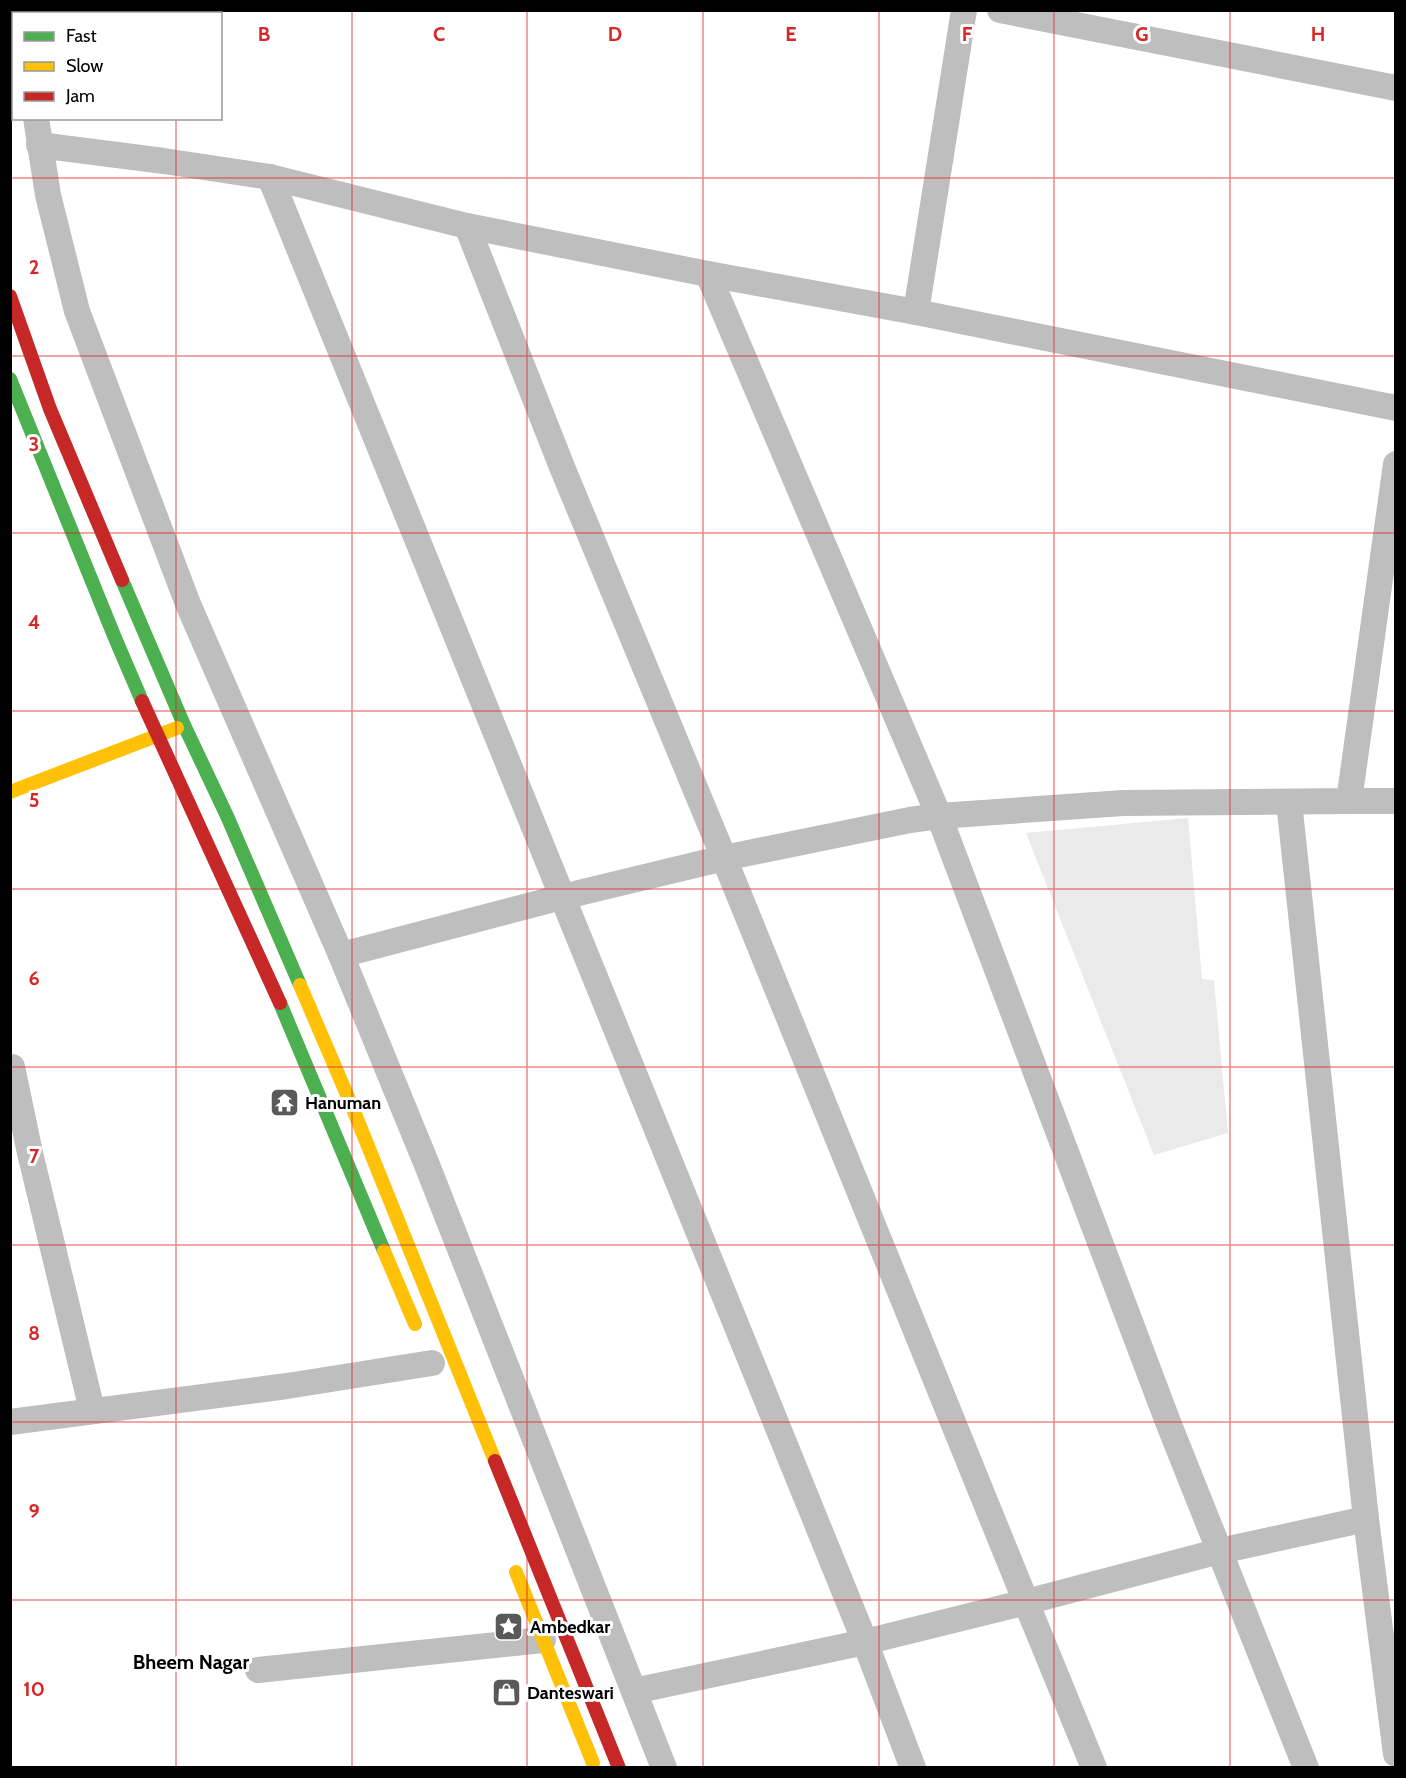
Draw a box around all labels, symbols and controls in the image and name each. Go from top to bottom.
legend [12,12,222,120]
text: B [258,22,270,46]
text: C [433,22,445,46]
text: D [608,22,622,46]
text: E [785,22,797,46]
text: F [962,22,973,46]
text: G [1135,22,1149,46]
text: H [1311,22,1325,46]
text: Fast [66,25,97,47]
text: Slow [66,55,103,77]
text: Jam [65,85,95,107]
text: 2 [29,255,39,279]
text: 3 [29,432,39,456]
text: 4 [28,610,40,634]
text: 5 [29,788,39,812]
text: 6 [28,966,40,990]
temple icon: Hanuman [268,1087,300,1119]
place label: Hanuman [305,1092,381,1114]
text: 7 [29,1144,40,1168]
text: 8 [28,1321,40,1345]
text: 9 [28,1499,40,1523]
place icon: Ambedkar [493,1611,525,1643]
place label: Ambedkar [530,1616,610,1638]
district label: Bheem Nagar [133,1650,250,1674]
text: 10 [23,1677,45,1701]
shop icon: Danteswari [490,1677,522,1709]
place label: Danteswari [527,1682,614,1704]

